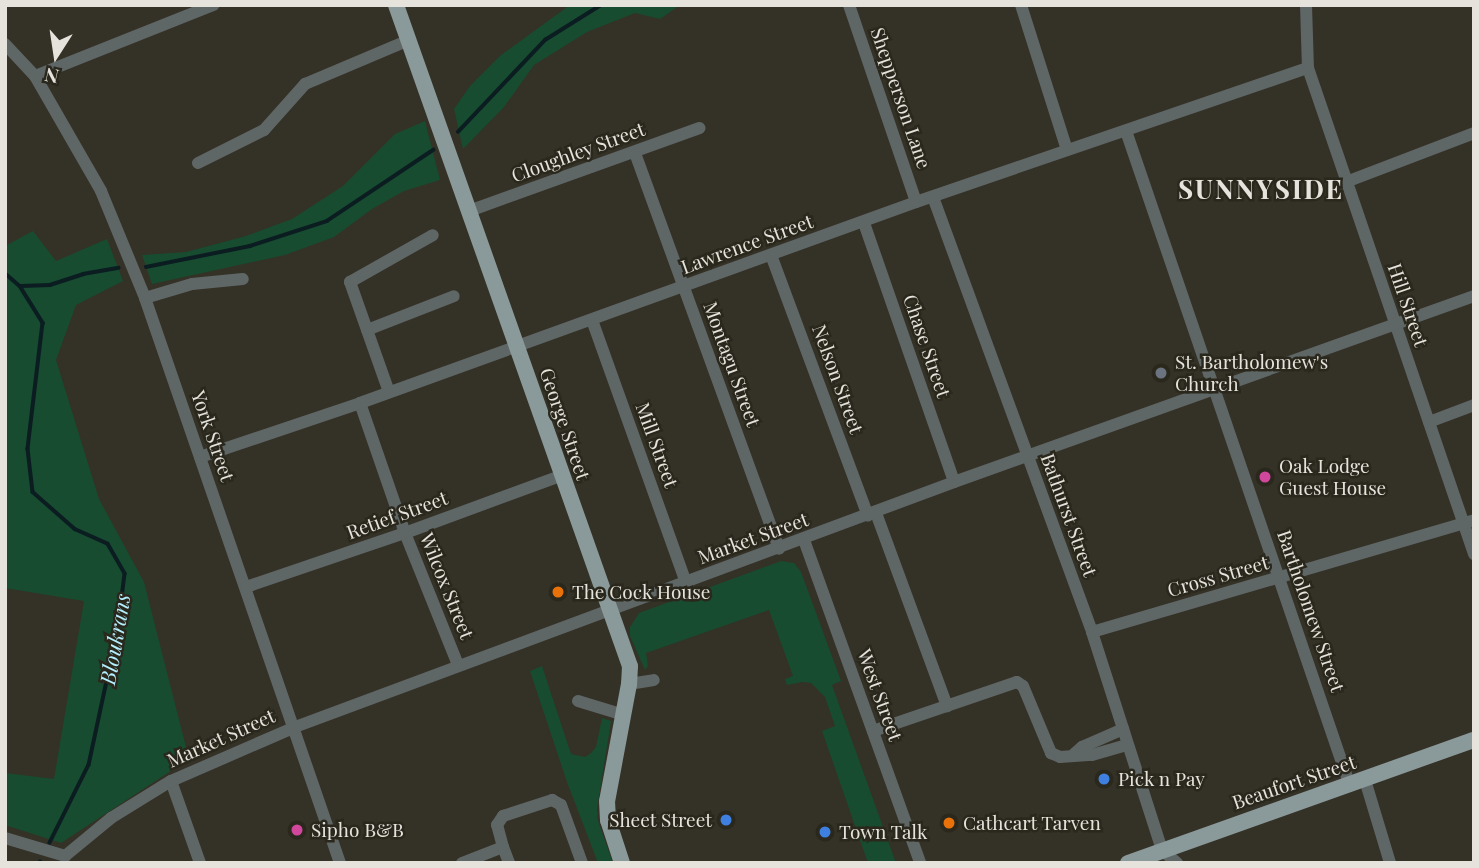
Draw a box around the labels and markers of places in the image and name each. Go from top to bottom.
place label: St. Bartholomew's Church [1175,351,1328,395]
marker: St. Bartholomew's Church [1153,365,1169,381]
place label: Oak Lodge Guest House [1279,455,1387,499]
marker: Oak Lodge Guest House [1257,469,1273,485]
place label: The Cock House [572,581,711,603]
marker: The Cock House [550,584,566,600]
place label: Pick n Pay [1118,768,1205,790]
marker: Pick n Pay [1096,771,1112,787]
place label: Sheet Street [609,809,712,831]
marker: Sheet Street [718,812,734,828]
place label: Cathcart Tarven [963,812,1102,834]
marker: Cathcart Tarven [941,815,957,831]
place label: Sipho B&B [311,819,404,841]
place label: Town Talk [839,821,928,843]
marker: Sipho B&B [289,822,305,838]
marker: Town Talk [817,824,833,840]

